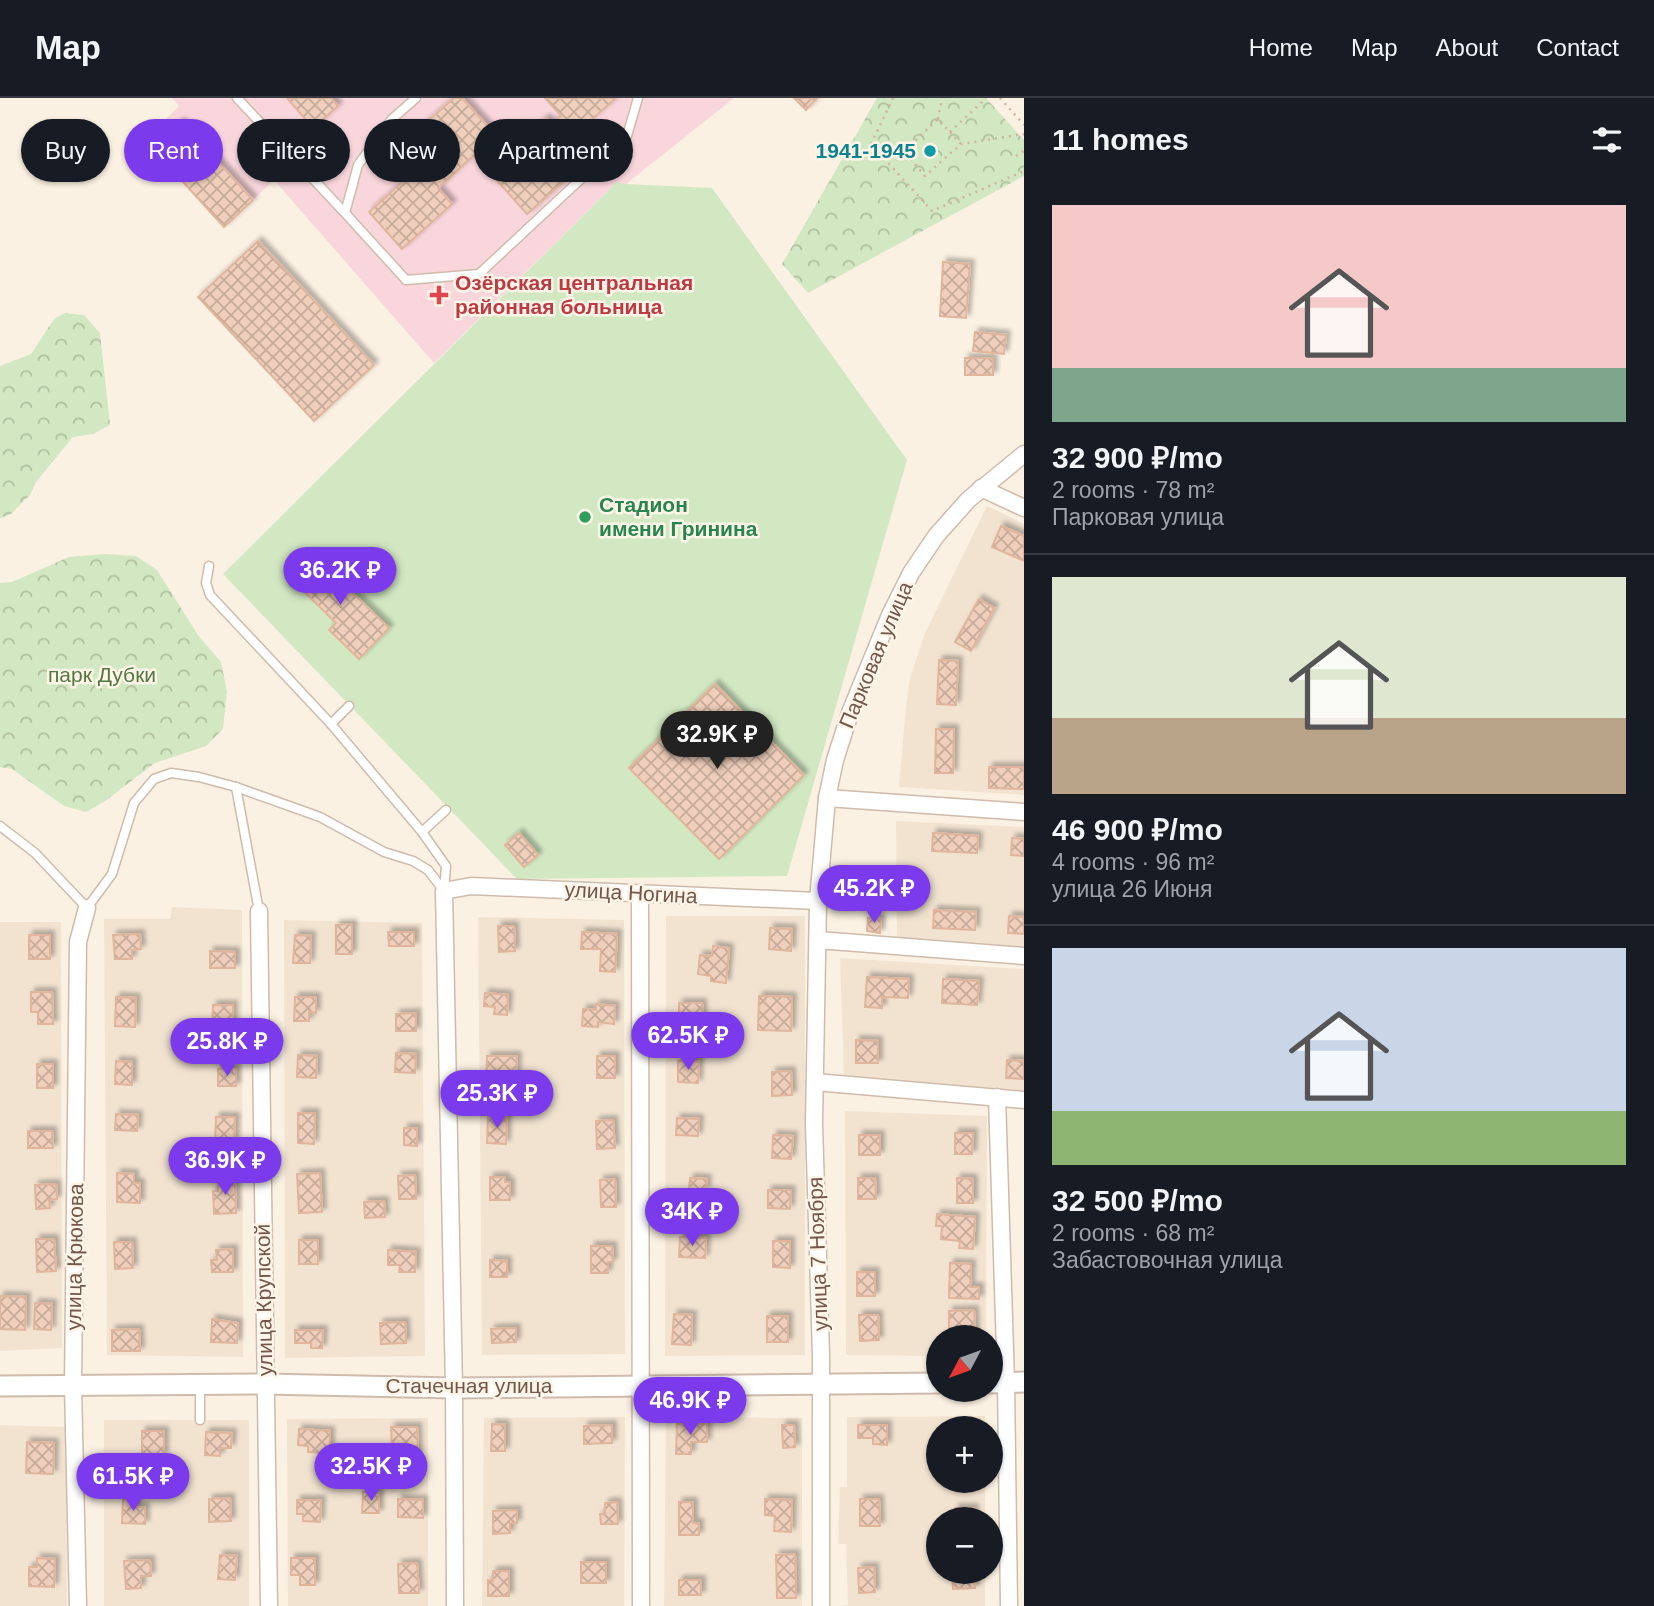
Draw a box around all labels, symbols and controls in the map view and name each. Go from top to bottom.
text: Map [35,29,101,66]
text: Home [1249,34,1313,61]
text: Map [1351,34,1398,61]
text: About [1436,34,1498,61]
text: Contact [1536,34,1619,61]
chip: Buy [21,119,110,182]
chip: Rent [124,119,223,182]
chip: Filters [237,119,350,182]
chip: New [364,119,460,182]
chip: Apartment [474,119,633,182]
icon: filters [1588,121,1626,159]
text: 11 homes [1052,123,1189,156]
place label: 1941-1945 [816,139,916,162]
marker: 1941-1945 [922,143,938,159]
icon: home [1276,250,1402,376]
place label: Озёрская центральная районная больница [455,271,693,318]
marker: Озёрская центральная районная больница [429,285,449,305]
text: 32 900 ₽/mo [1052,441,1223,474]
text: 2 rooms · 78 m² [1052,477,1214,503]
place label: Стадион имени Гринина [599,493,758,540]
text: Парковая улица [1052,504,1224,530]
marker: Стадион имени Гринина [577,509,593,525]
pin: 36.2K ₽ [275,547,405,607]
text: 36.2K ₽ [299,557,381,583]
street label: Парковая улица [834,578,917,732]
icon: home [1276,622,1402,748]
park label: парк Дубки [48,663,156,686]
pin: 32.9K ₽ [652,712,782,771]
text: 32.9K ₽ [676,721,758,747]
text: 46 900 ₽/mo [1052,813,1223,846]
text: 4 rooms · 96 m² [1052,849,1214,875]
pin: 45.2K ₽ [809,866,939,925]
text: 45.2K ₽ [833,875,915,901]
text: улица 26 Июня [1052,876,1213,902]
street label: улица Ногина [564,878,698,907]
icon: home [1276,993,1402,1119]
pin: 62.5K ₽ [623,1012,753,1072]
pin: 25.8K ₽ [162,1018,292,1078]
text: 62.5K ₽ [647,1022,729,1048]
text: 25.8K ₽ [186,1028,268,1054]
pin: 25.3K ₽ [432,1070,562,1130]
text: 25.3K ₽ [456,1080,538,1106]
pin: 36.9K ₽ [160,1138,290,1197]
text: 36.9K ₽ [184,1147,266,1173]
street label: улица 7 Ноября [803,1177,832,1331]
street label: улица Крюкова [62,1183,87,1331]
text: 32 500 ₽/mo [1052,1184,1223,1217]
pin: 34K ₽ [643,1188,741,1248]
text: 34K ₽ [661,1198,723,1224]
text: 2 rooms · 68 m² [1052,1220,1214,1246]
street label: улица Крупской [251,1224,276,1376]
text: Забастовочная улица [1052,1247,1282,1273]
north arrow [926,1325,1003,1402]
map controls [926,1325,1003,1584]
street label: Стачечная улица [386,1374,553,1397]
pin: 46.9K ₽ [625,1378,755,1437]
text: 46.9K ₽ [649,1387,731,1413]
button: + [926,1416,1003,1493]
pin: 32.5K ₽ [306,1444,436,1503]
text: 32.5K ₽ [330,1453,412,1479]
pin: 61.5K ₽ [68,1454,198,1513]
text: 61.5K ₽ [92,1463,174,1489]
button: − [926,1507,1003,1584]

